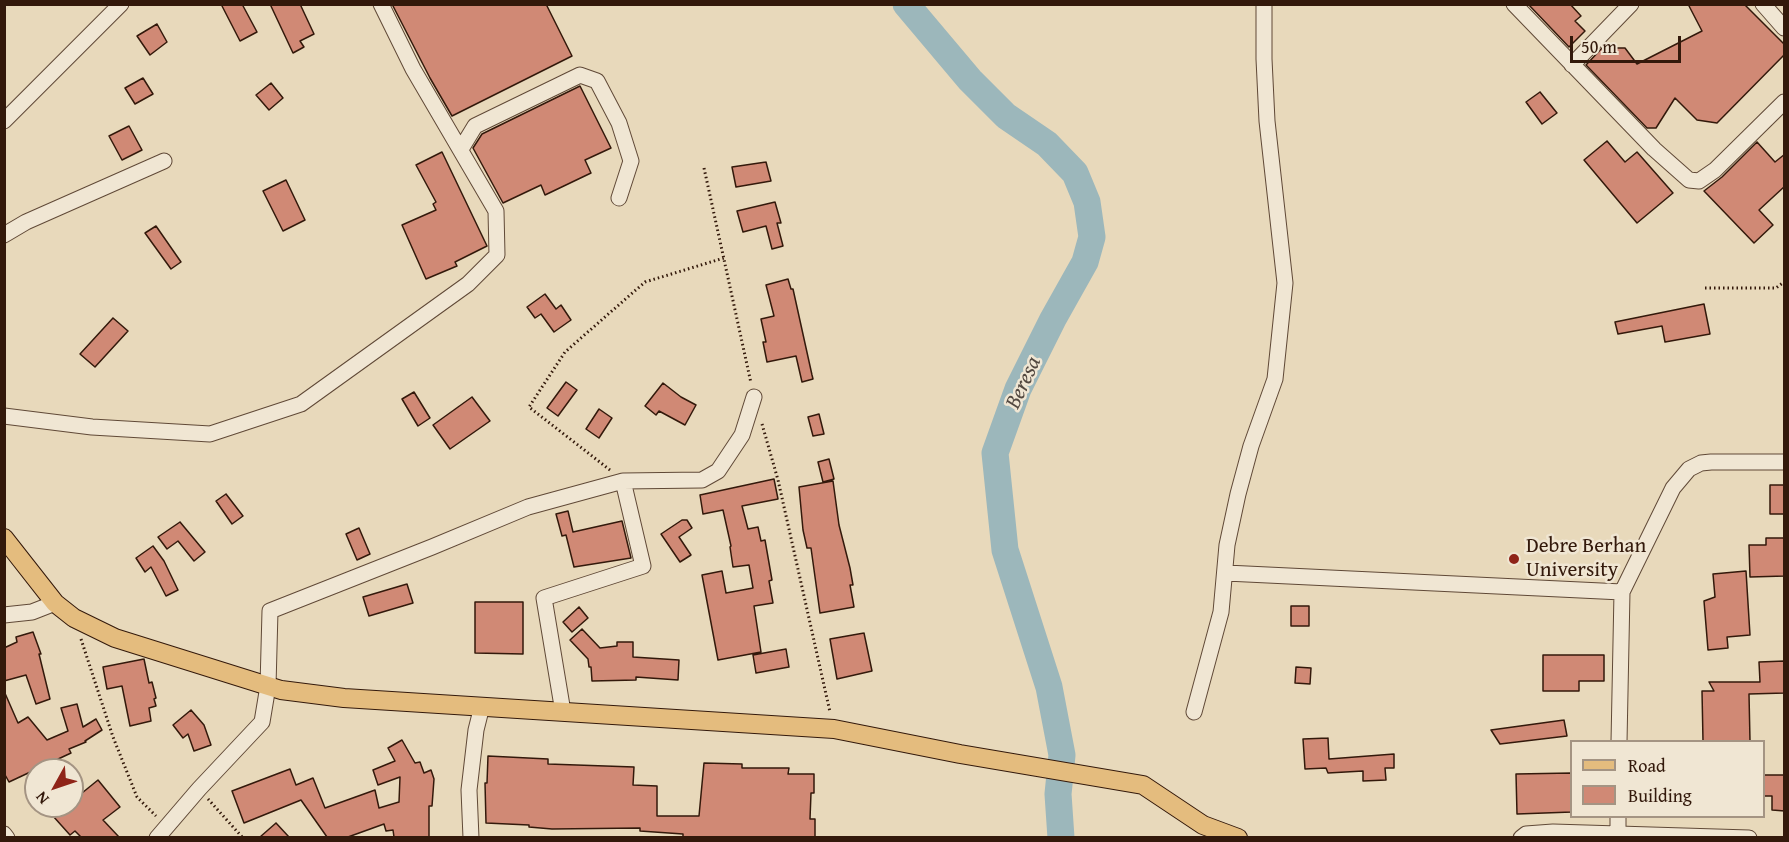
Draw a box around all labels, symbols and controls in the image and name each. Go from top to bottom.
scale bar [1573,24,1684,62]
text: 50 m [1581,33,1617,60]
water label: Beresa [1001,353,1047,413]
place label: Debre Berhan University [1526,534,1646,584]
marker: Debre Berhan University [1507,552,1521,566]
legend [1570,740,1765,818]
text: Road [1628,752,1666,779]
north arrow [24,758,84,818]
text: Building [1628,782,1692,809]
text: N [29,786,54,810]

